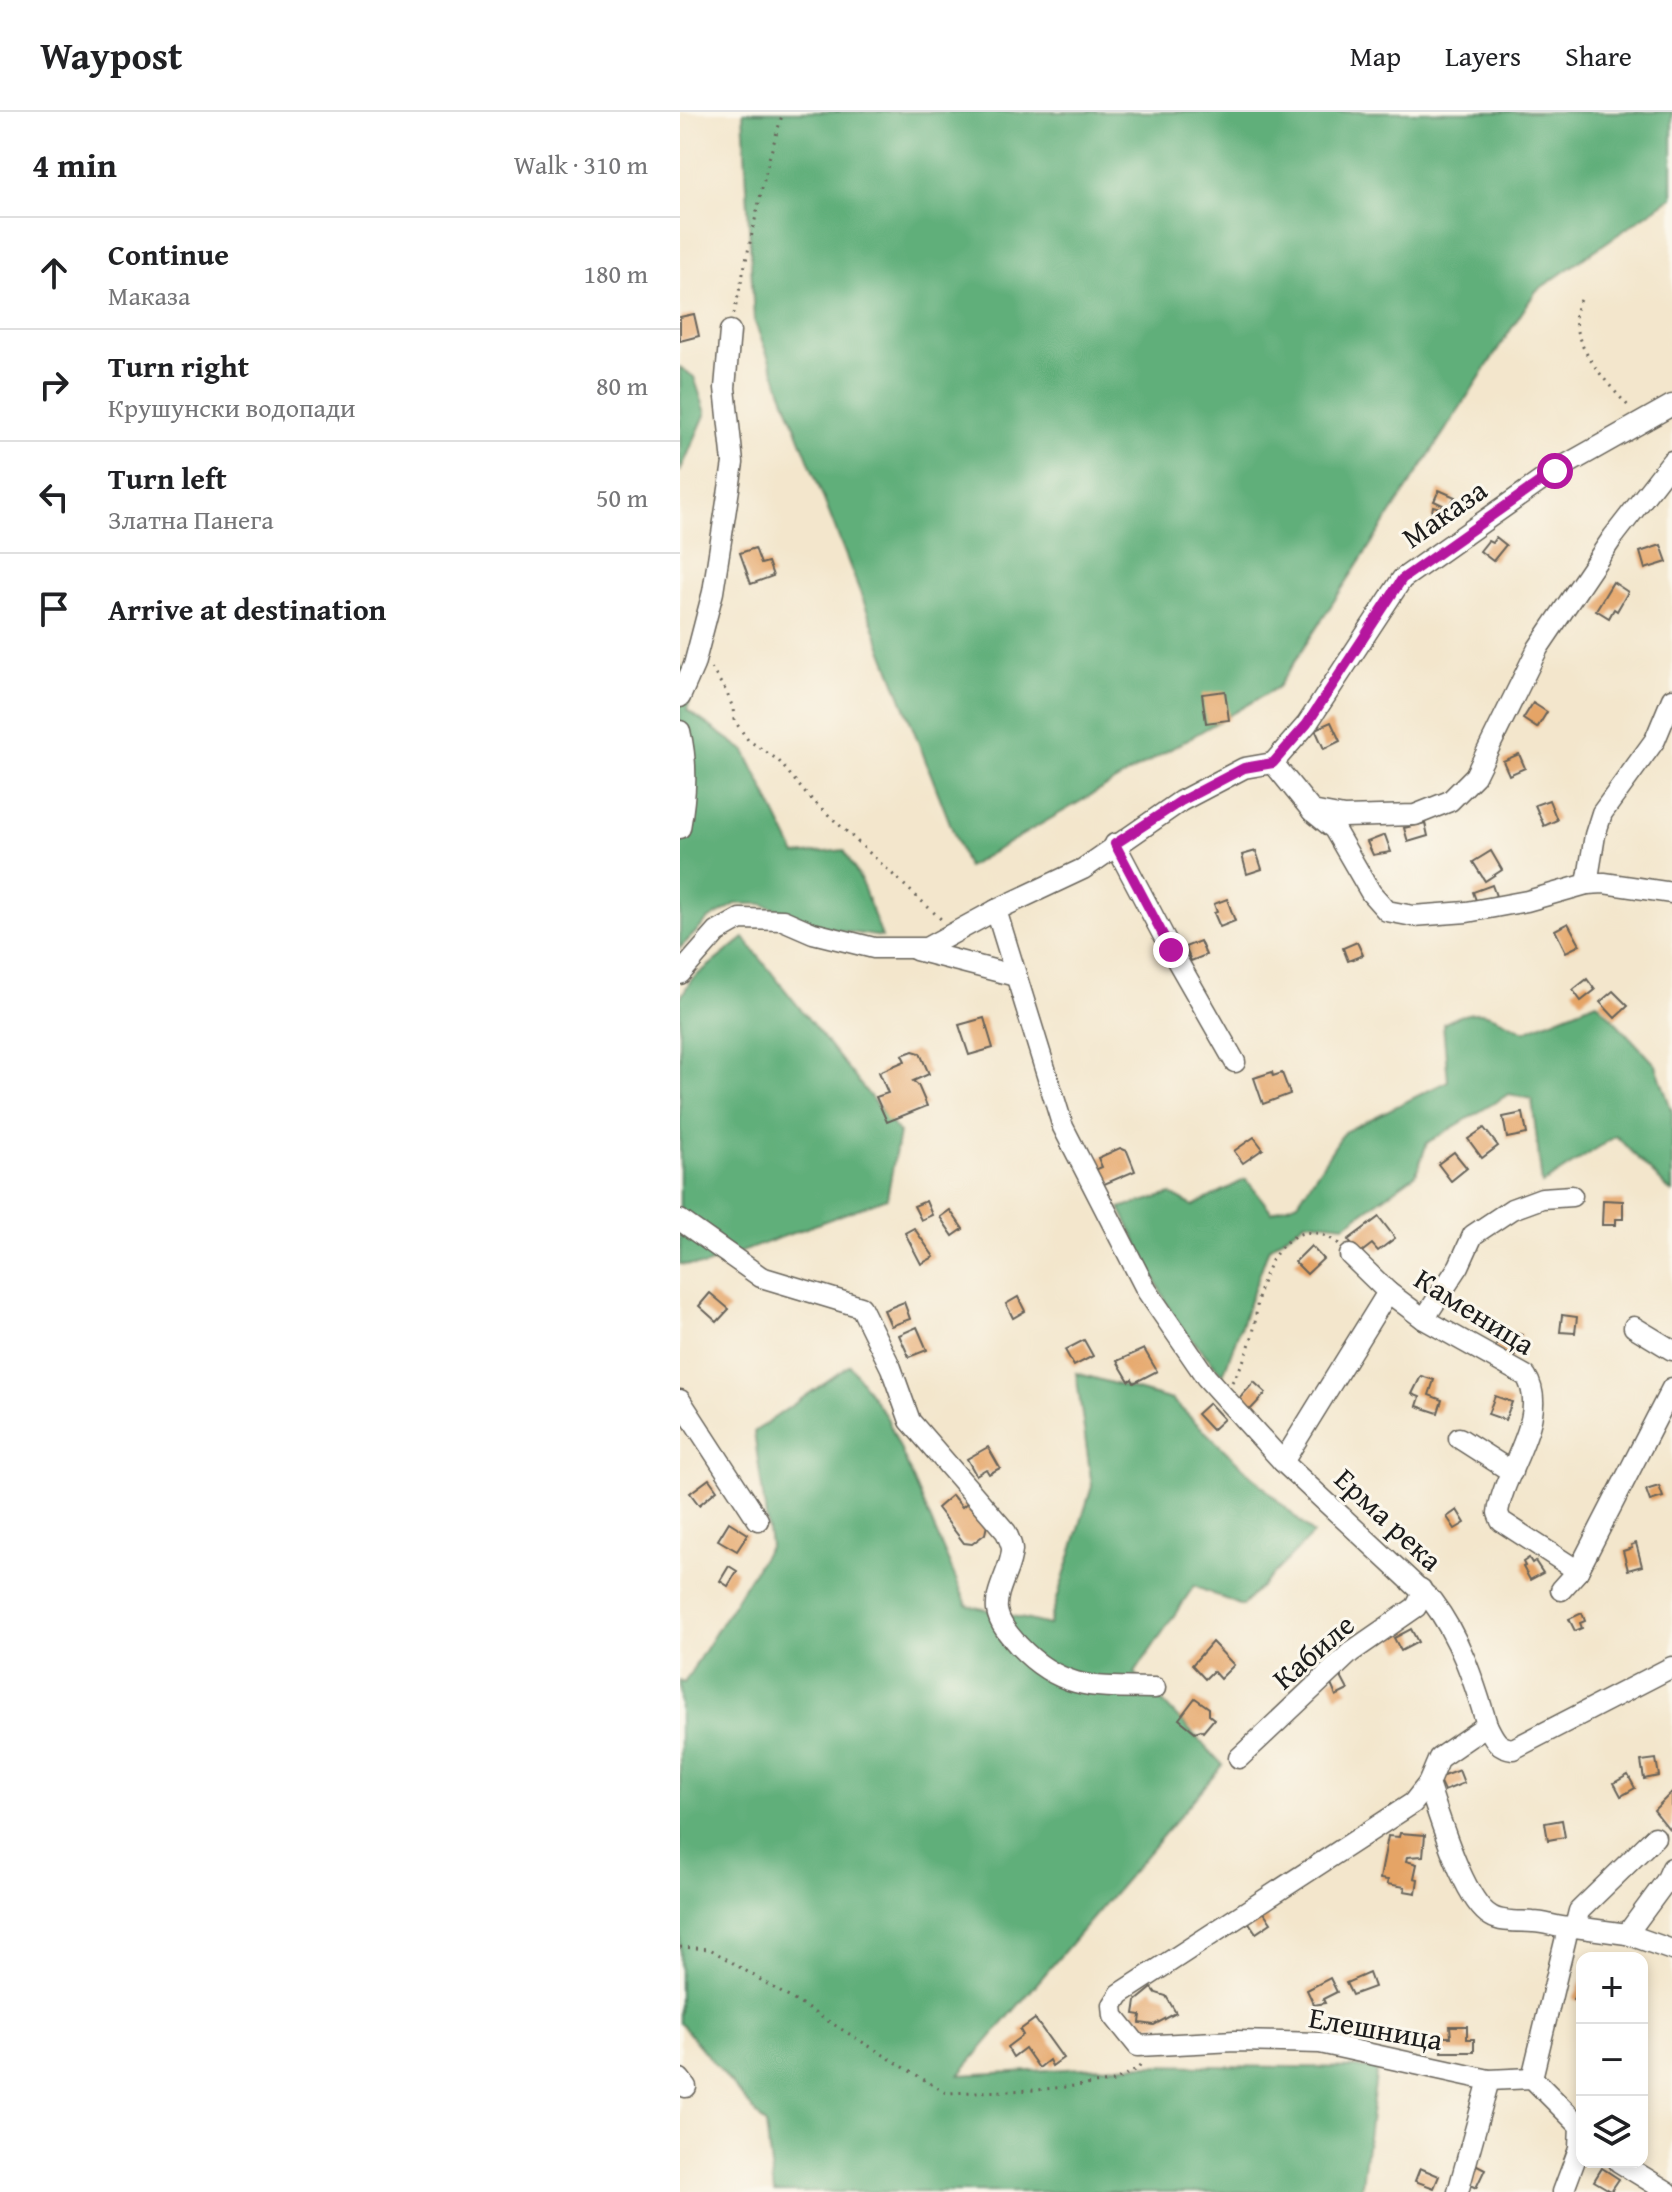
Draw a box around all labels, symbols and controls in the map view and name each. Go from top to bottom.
text: Waypost [40,27,182,83]
text: Map [1350,35,1401,76]
text: Layers [1445,35,1521,76]
text: Share [1565,35,1632,76]
text: 4 min [32,140,117,189]
text: Walk · 310 m [514,145,648,184]
text: Continue [108,232,229,276]
icon: ahead [32,251,76,295]
text: 180 m [583,254,648,293]
text: Маказа [108,276,190,315]
text: Turn right [108,344,249,388]
icon: right [32,363,76,407]
text: 80 m [596,366,648,405]
text: Крушунски водопади [108,388,356,427]
route start [1537,453,1573,489]
text: Turn left [108,456,227,500]
street label: Маказа [1392,467,1496,558]
icon: left [32,475,76,519]
text: 50 m [596,478,648,517]
text: Златна Панега [108,500,274,539]
icon: arrive [32,587,76,631]
text: Arrive at destination [108,587,386,631]
route end [1153,932,1189,968]
street label: Каменица [1406,1257,1544,1366]
street label: Ерма река [1325,1457,1454,1581]
street label: Кабиле [1262,1603,1364,1699]
map controls [1576,1952,1648,2168]
button: + [1576,1952,1648,2024]
street label: Елешница [1306,1995,1447,2062]
button: − [1576,2024,1648,2096]
button: layers [1576,2096,1648,2168]

